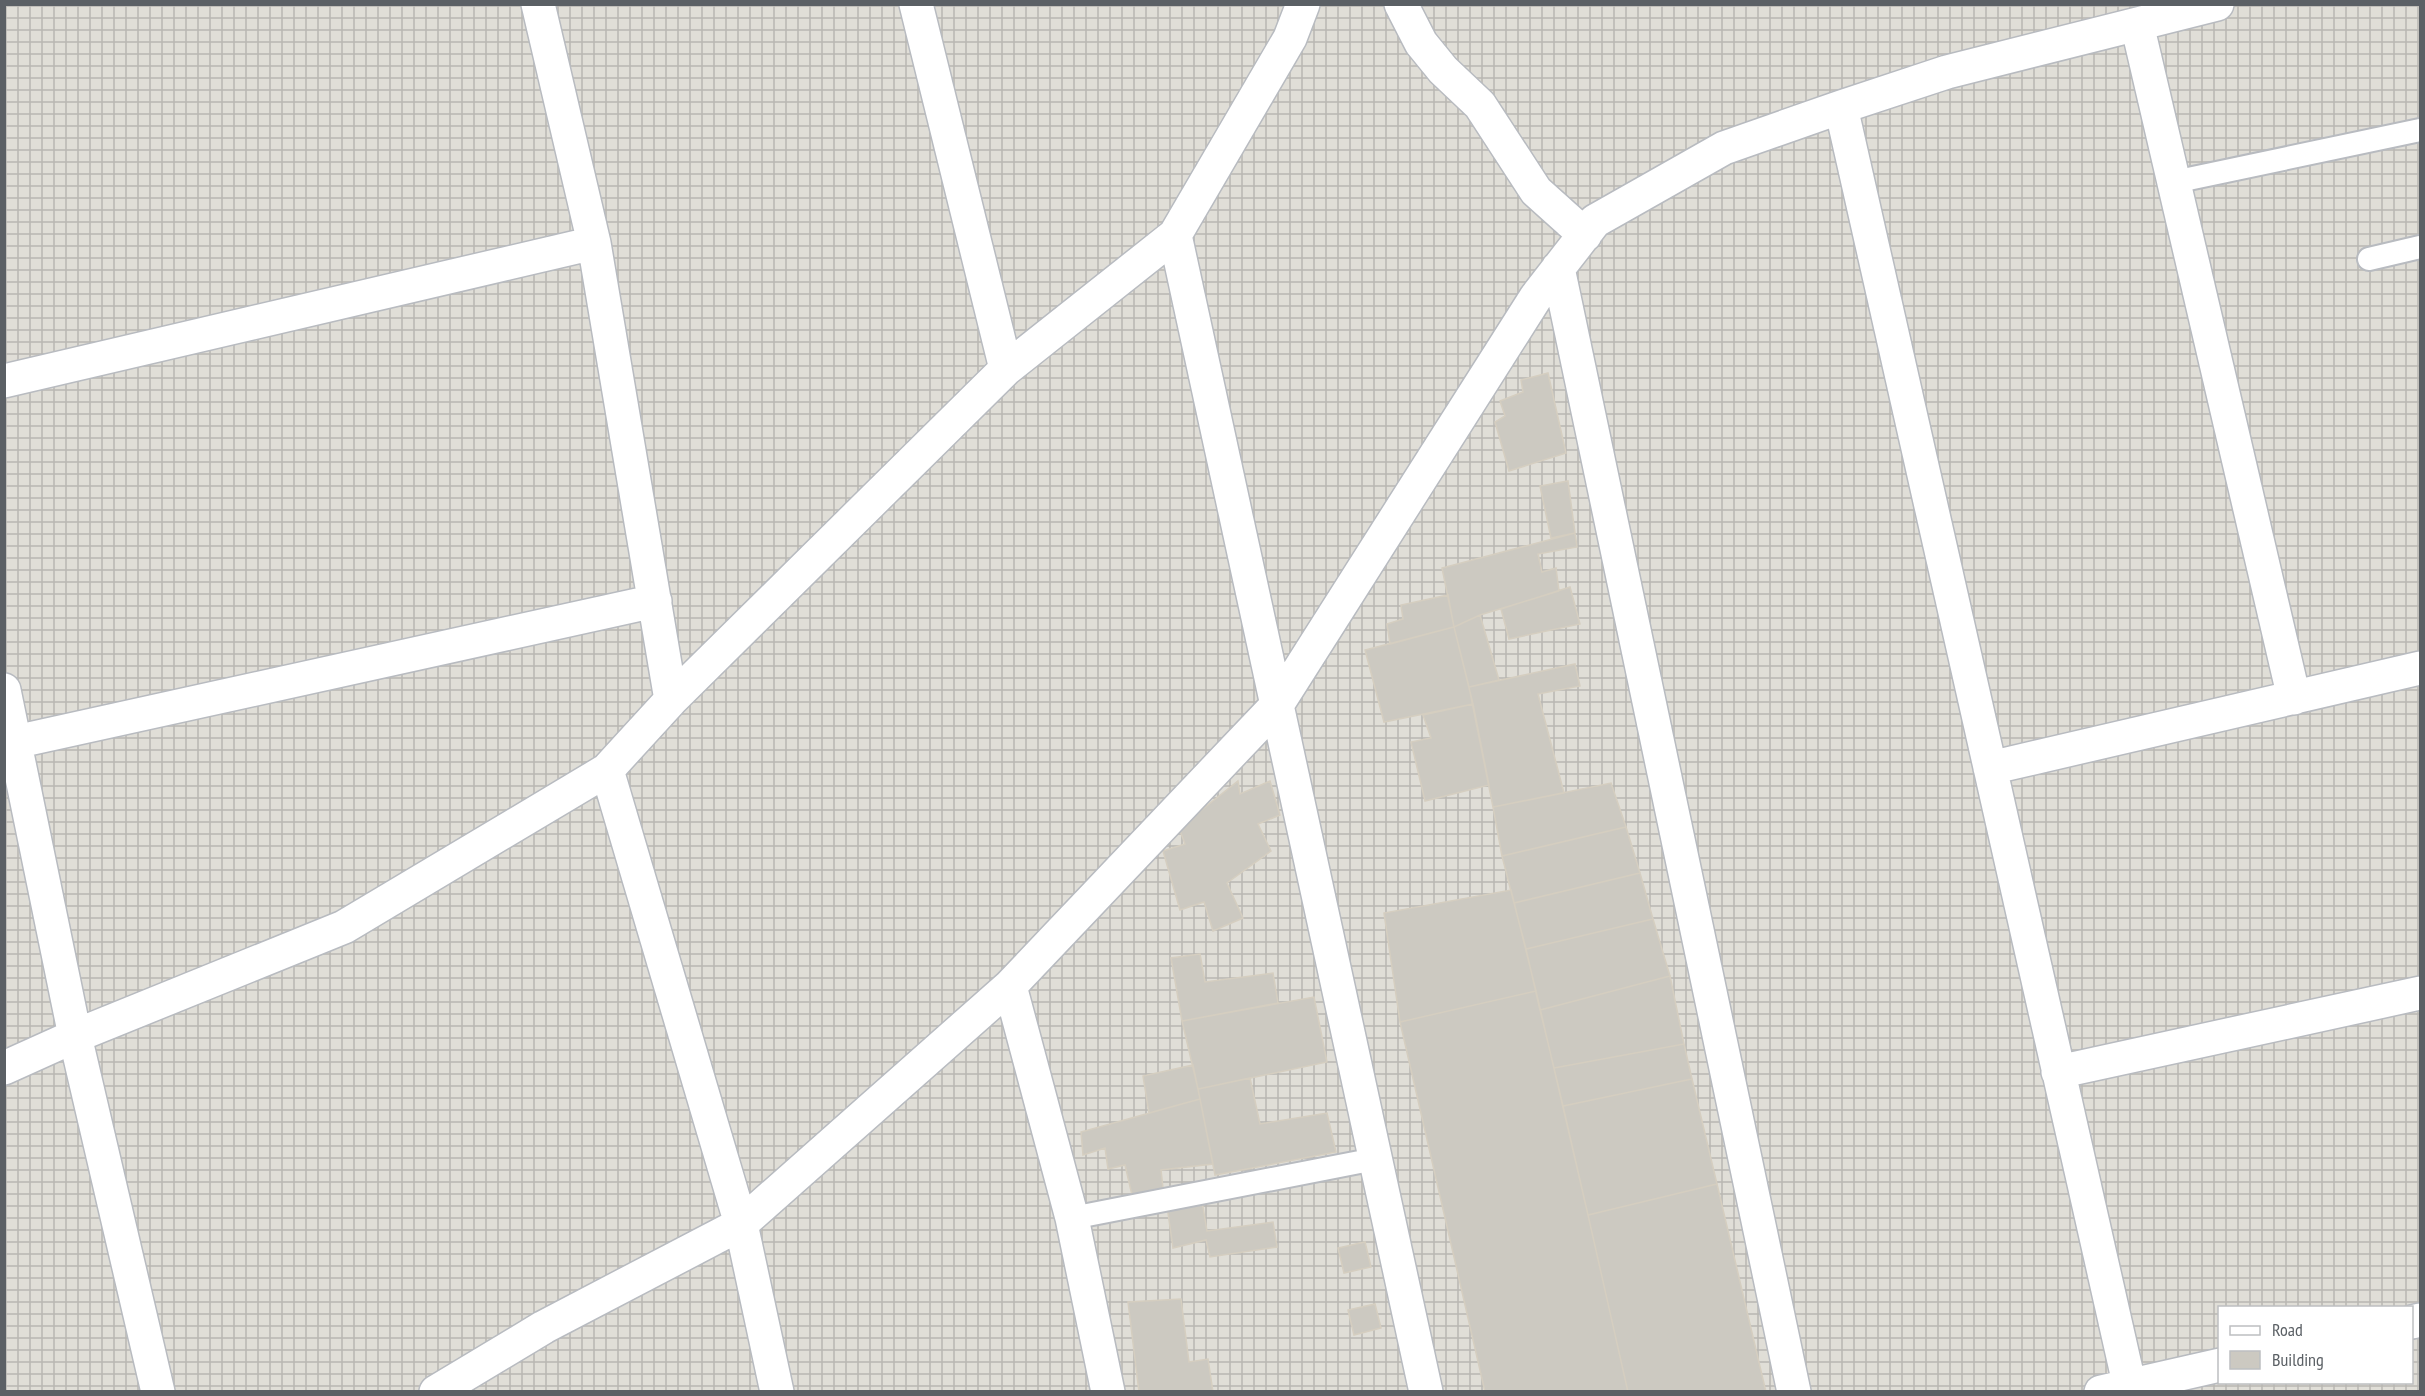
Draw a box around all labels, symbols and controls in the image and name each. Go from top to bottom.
legend [2218,1306,2413,1384]
text: Road [2272,1318,2303,1341]
text: Building [2272,1348,2324,1371]

